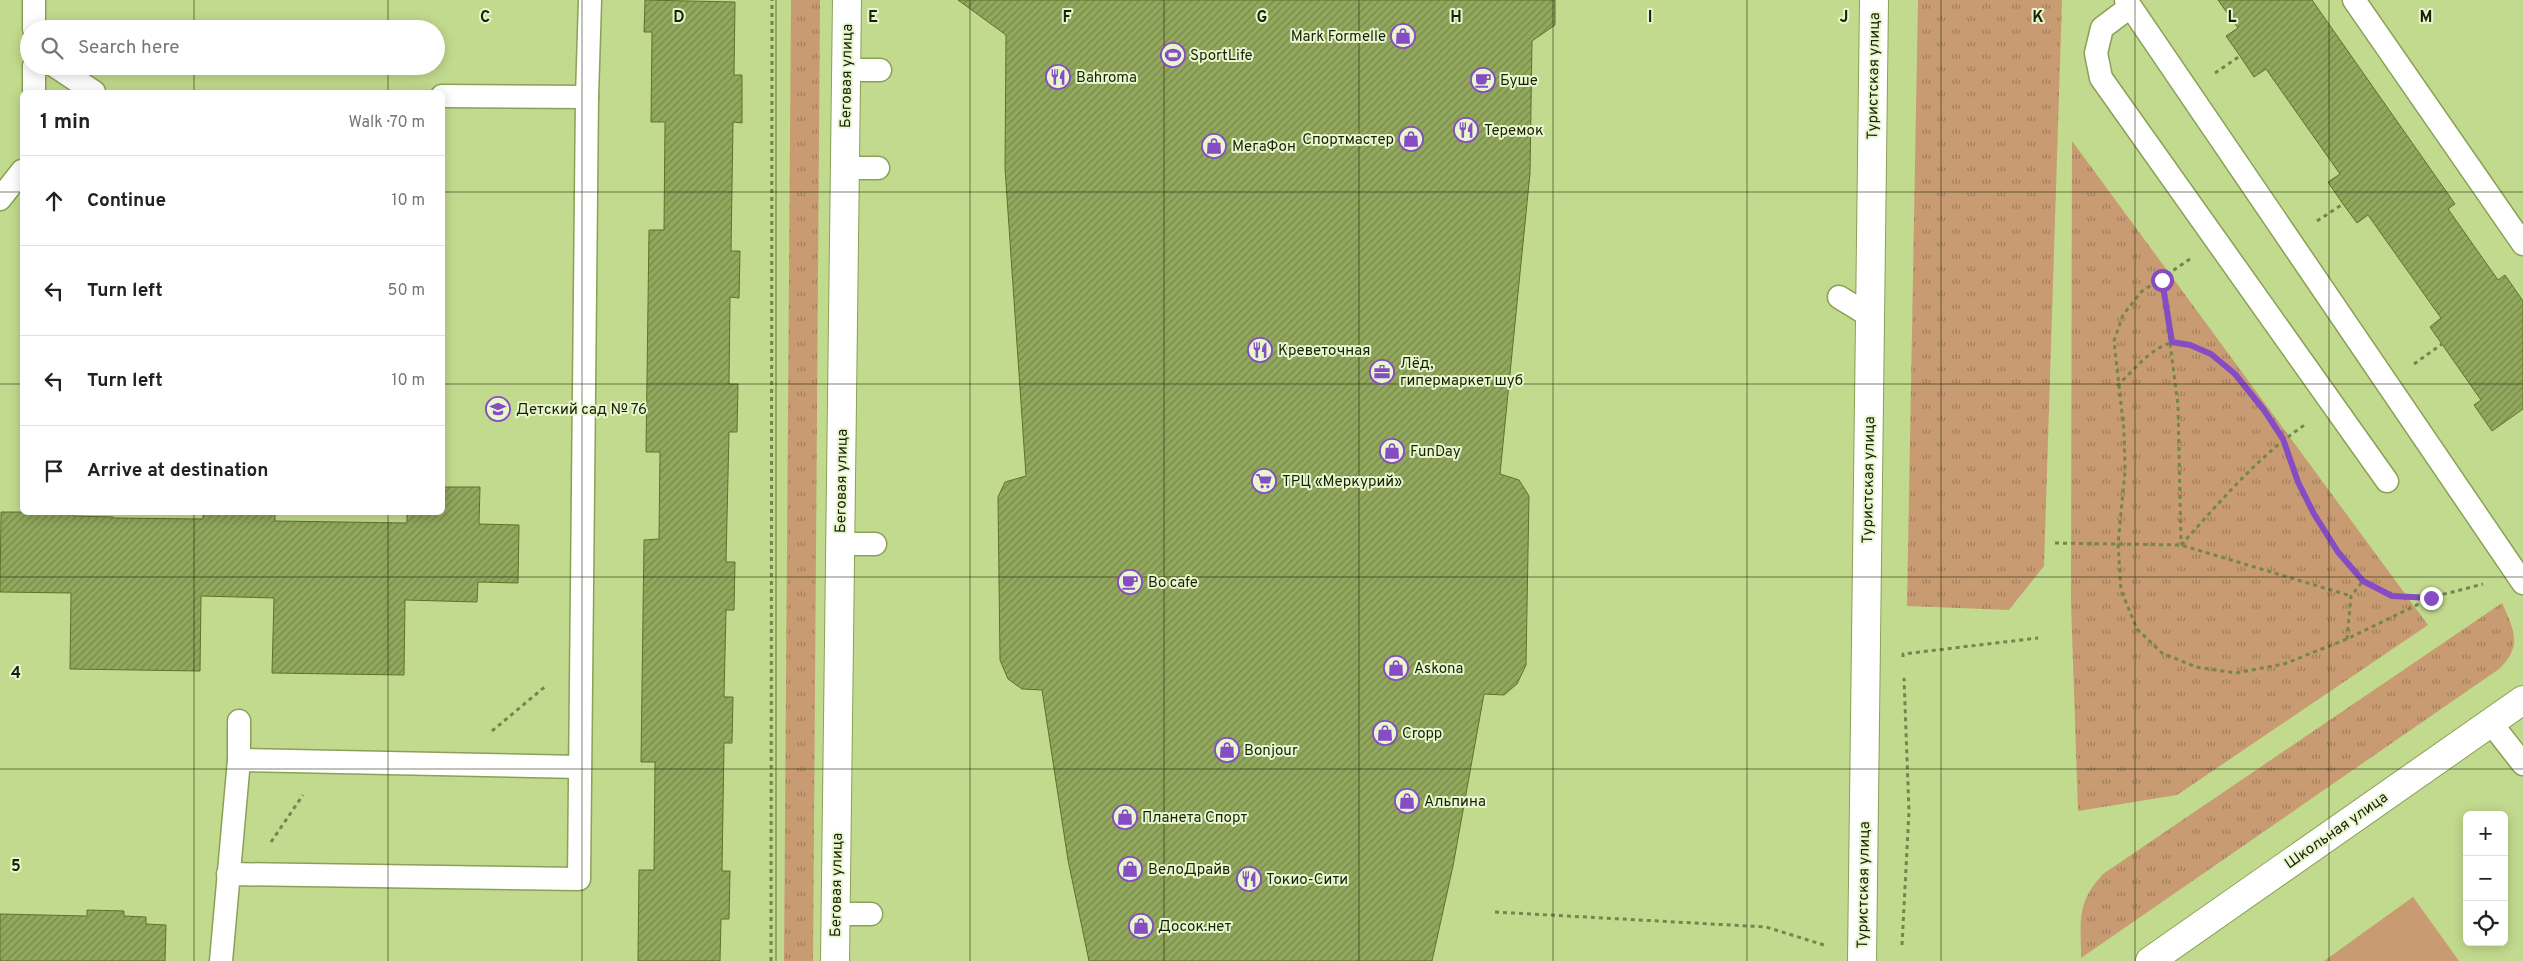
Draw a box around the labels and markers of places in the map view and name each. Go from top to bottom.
shop icon: Mark Formelle [1390,23,1416,49]
place label: Mark Formelle [1291,28,1386,47]
sports icon: SportLife [1160,42,1186,68]
place label: SportLife [1190,47,1253,66]
restaurant icon: Bahroma [1045,64,1071,90]
cafe icon: Буше [1470,67,1496,93]
place label: Bahroma [1076,69,1137,88]
place label: Буше [1500,72,1538,91]
restaurant icon: Теремок [1453,117,1479,143]
place label: Теремок [1484,122,1544,141]
shop icon: Спортмастер [1398,126,1424,152]
place label: Спортмастер [1302,131,1394,150]
shop icon: МегаФон [1201,133,1227,159]
place label: МегаФон [1232,138,1296,157]
restaurant icon: Креветочная [1247,337,1273,363]
place label: Креветочная [1278,342,1371,361]
place label: Лёд, гипермаркет шуб [1400,355,1523,391]
office icon: Лёд, гипермаркет шуб [1369,359,1395,385]
school or university icon: Детский сад № 76 [485,396,511,422]
place label: Детский сад № 76 [516,401,647,420]
shop icon: FunDay [1379,438,1405,464]
place label: FunDay [1410,443,1461,462]
supermarket icon: ТРЦ «Меркурий» [1251,468,1277,494]
place label: ТРЦ «Меркурий» [1282,473,1402,492]
cafe icon: Bo cafe [1117,569,1143,595]
place label: Bo cafe [1148,574,1198,593]
shop icon: Askona [1383,655,1409,681]
place label: Askona [1414,660,1463,679]
shop icon: Cropp [1372,720,1398,746]
place label: Cropp [1402,725,1442,744]
shop icon: Bonjour [1214,737,1240,763]
place label: Bonjour [1244,742,1298,761]
shop icon: Альпина [1394,788,1420,814]
place label: Альпина [1424,793,1486,812]
shop icon: Планета Спорт [1112,804,1138,830]
place label: Планета Спорт [1142,809,1247,828]
shop icon: ВелоДрайв [1117,856,1143,882]
place label: ВелоДрайв [1148,861,1231,880]
restaurant icon: Токио-Сити [1236,866,1262,892]
place label: Токио-Сити [1266,871,1348,890]
shop icon: Досок.нет [1128,913,1154,939]
place label: Досок.нет [1158,918,1231,937]

